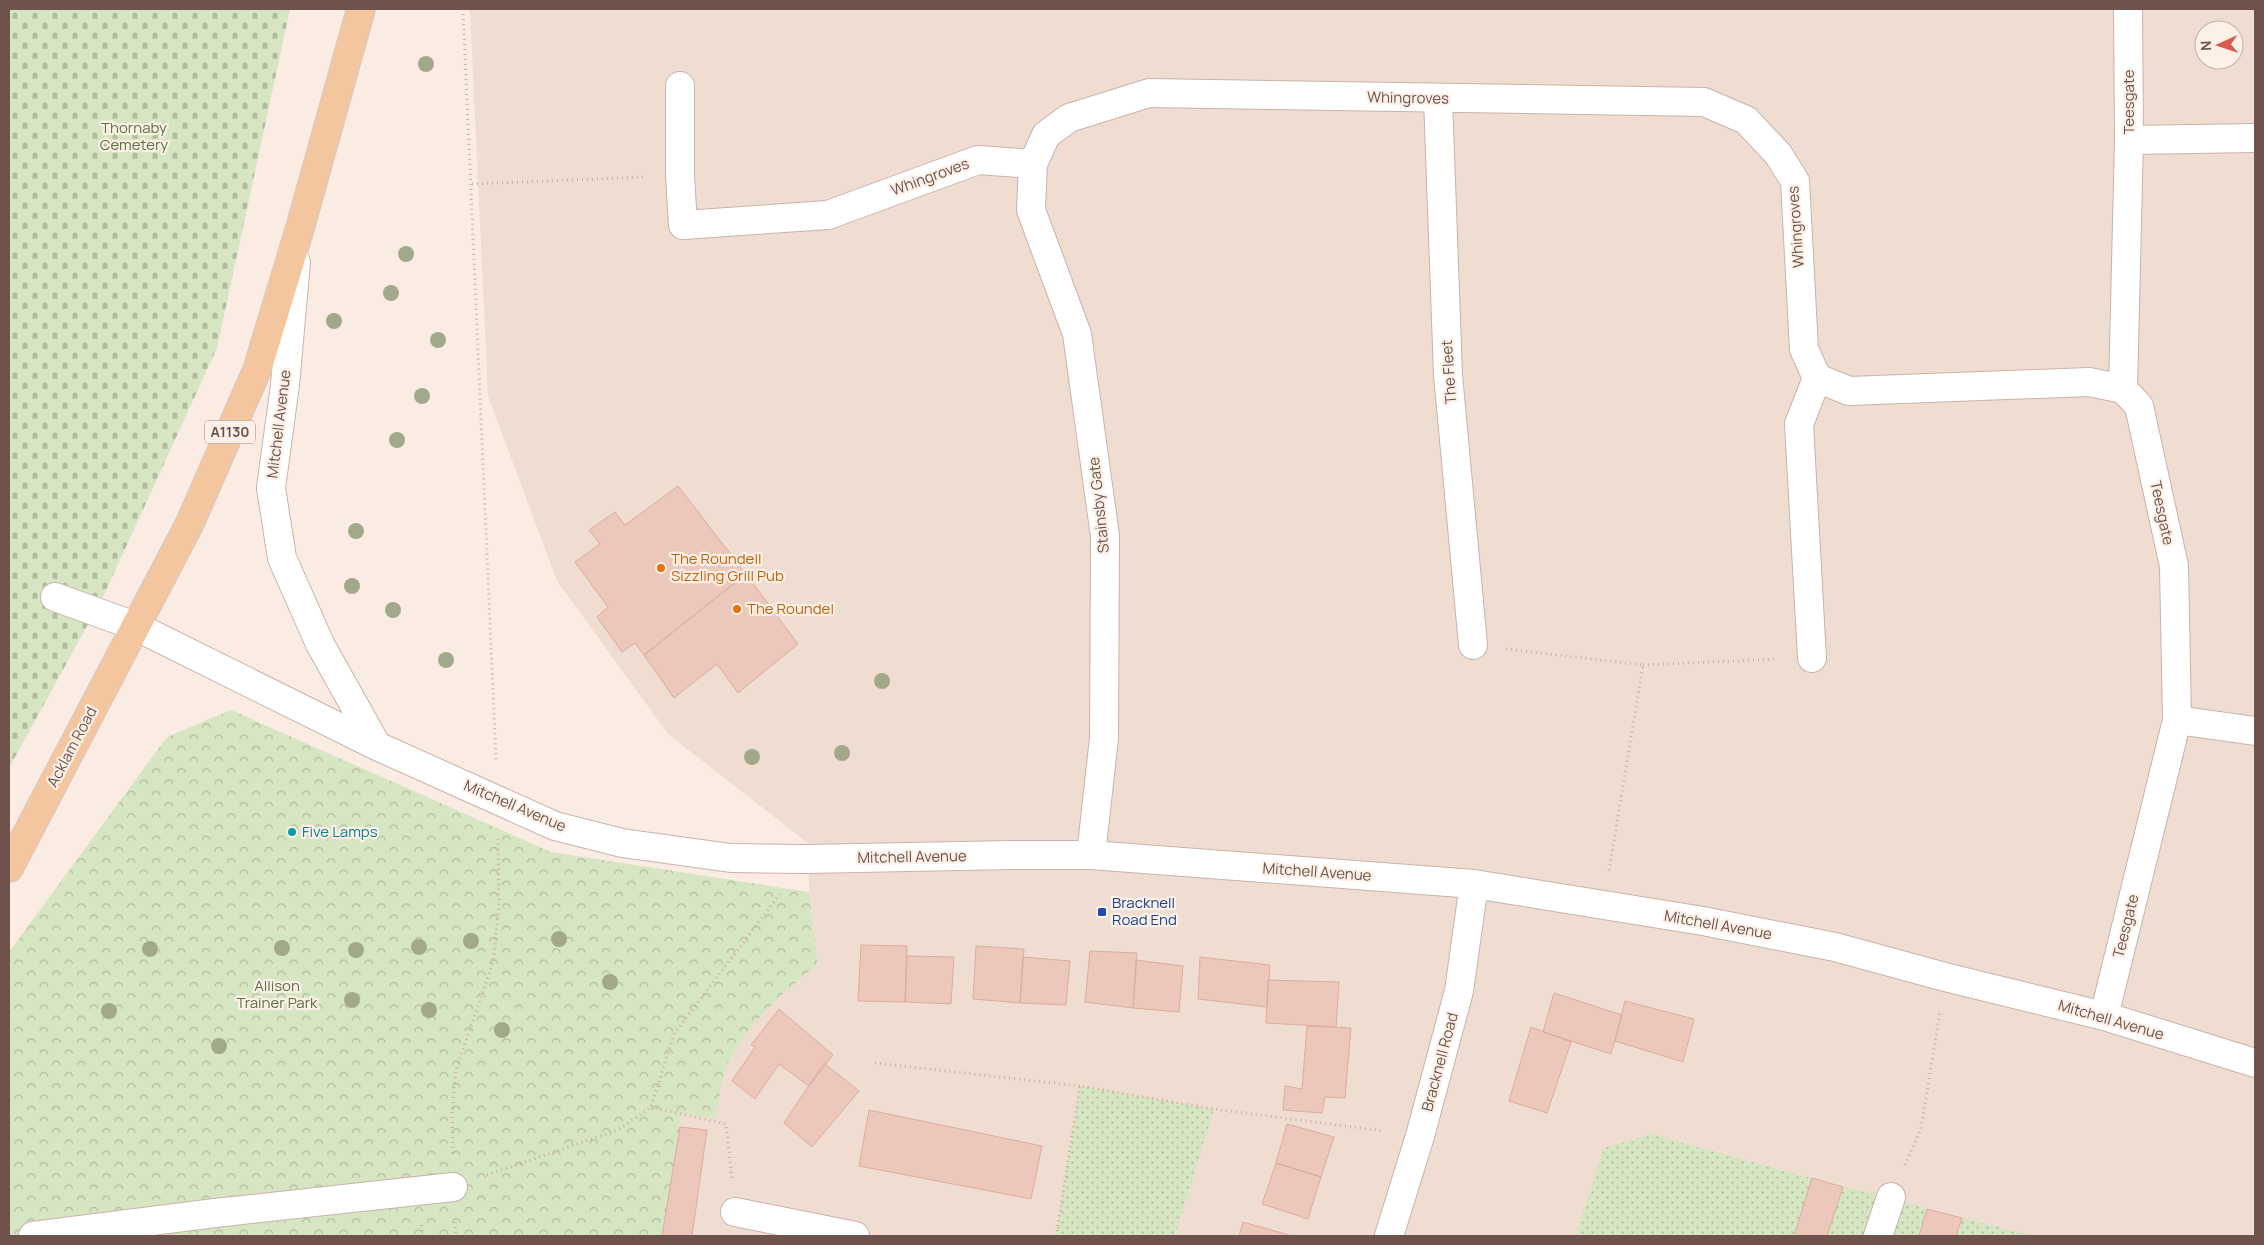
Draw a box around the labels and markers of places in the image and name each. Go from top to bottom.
place label: The Roundell Sizzling Grill Pub [671,548,784,586]
marker: The Roundell Sizzling Grill Pub [655,562,667,574]
place label: The Roundel [747,598,834,619]
marker: The Roundel [731,603,743,615]
place label: Five Lamps [302,821,378,842]
marker: Five Lamps [286,826,298,838]
place label: Bracknell Road End [1112,892,1177,930]
marker: Bracknell Road End [1096,906,1108,918]

